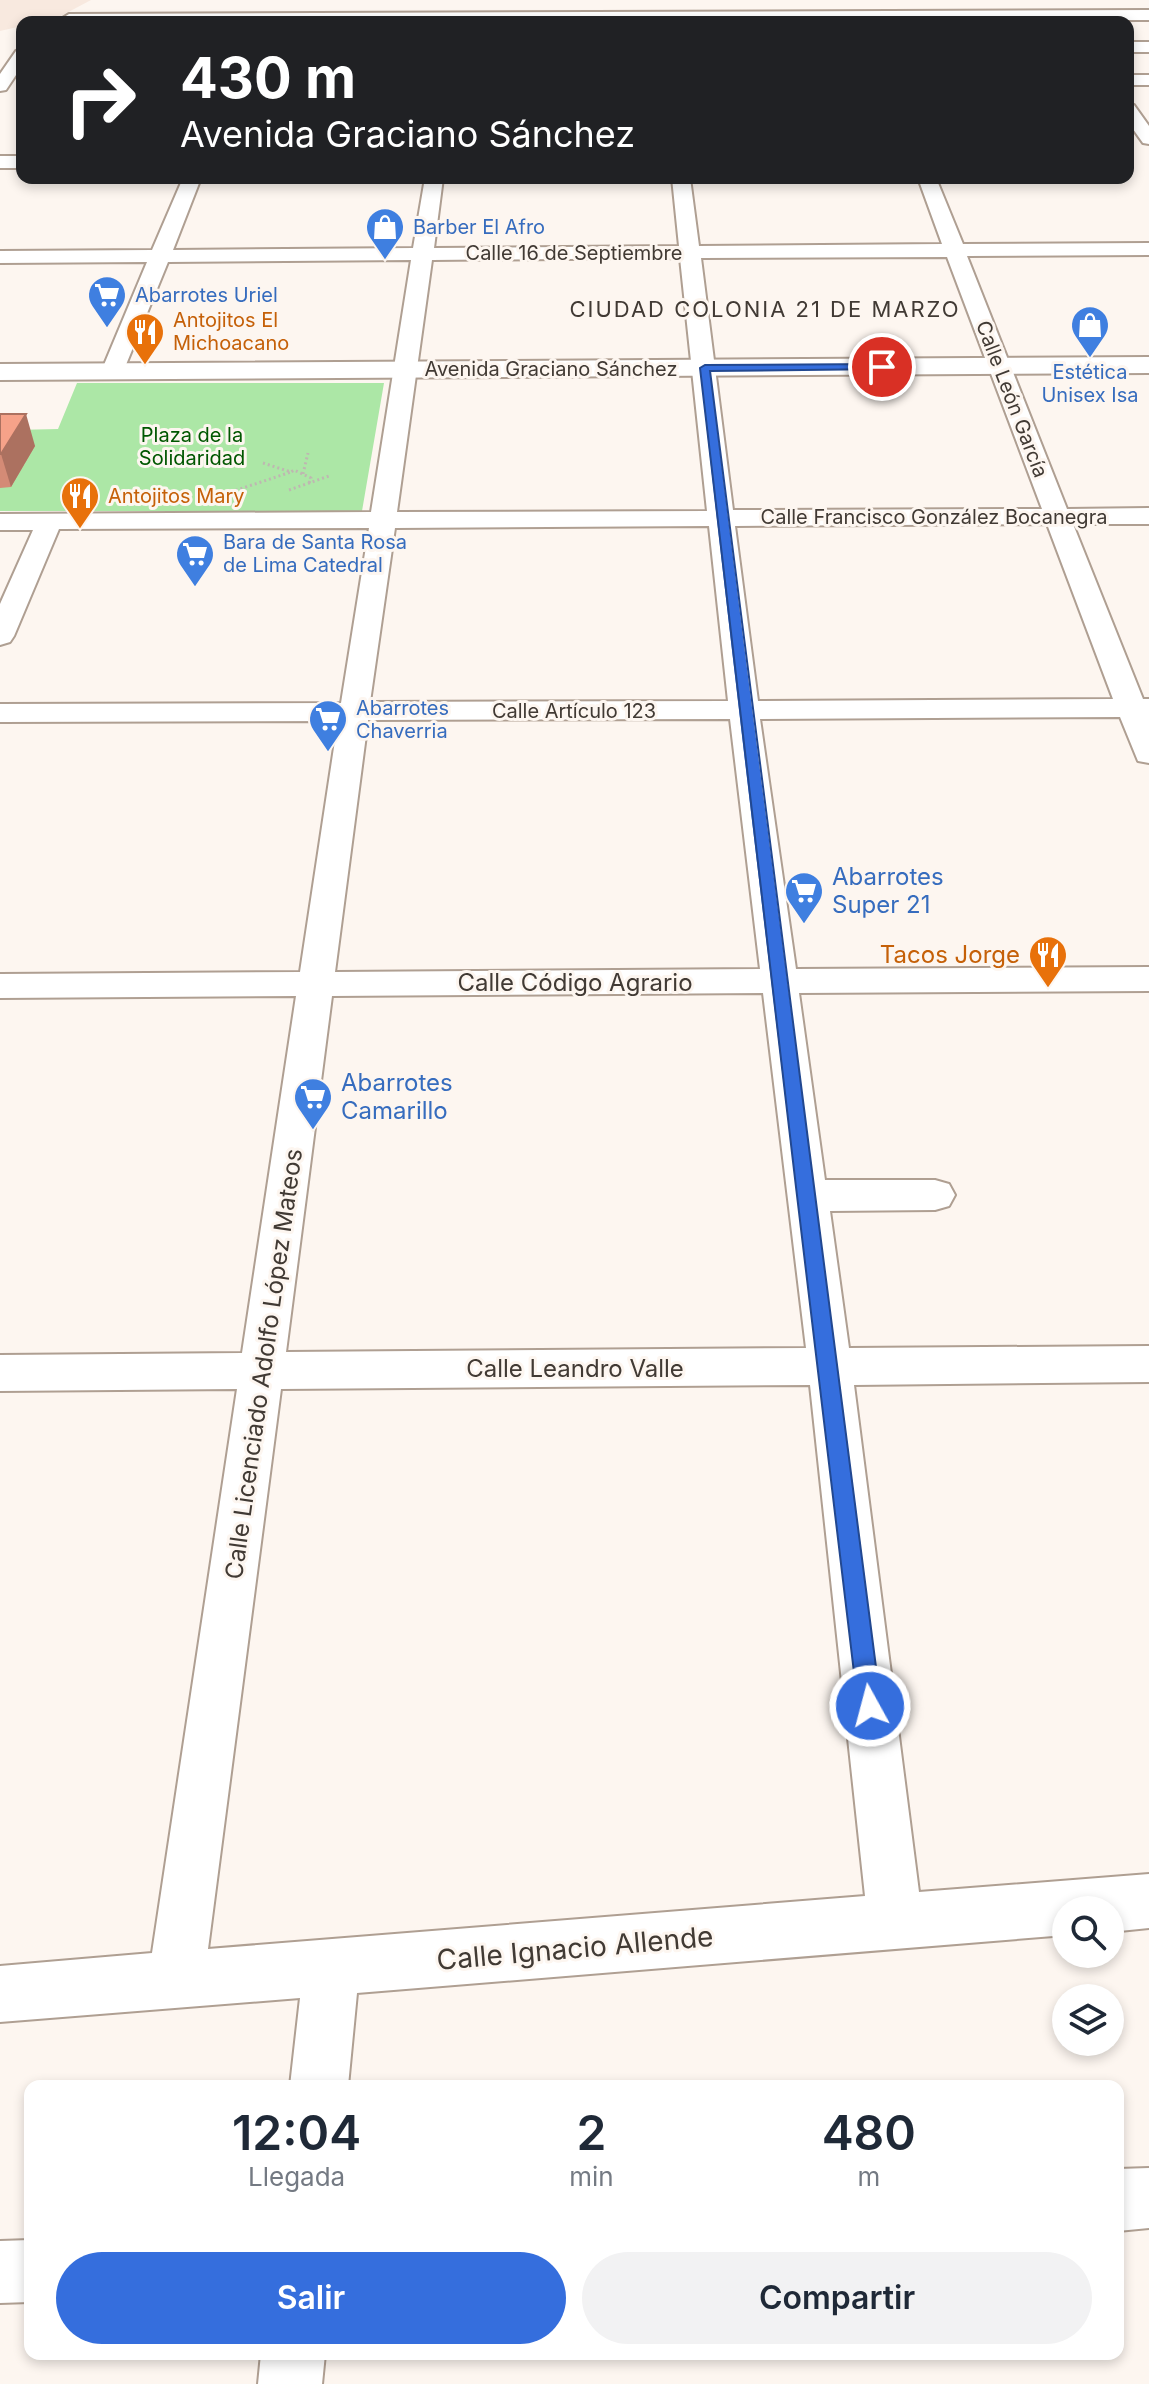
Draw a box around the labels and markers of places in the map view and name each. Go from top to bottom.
shop icon: Barber El Afro [364,206,406,261]
place label: Barber El Afro [413,215,545,239]
supermarket icon: Abarrotes Uriel [86,274,128,329]
place label: Abarrotes Uriel [135,283,278,307]
shop icon: Estética Unisex Isa [1069,304,1111,359]
place label: Antojitos El Michoacano [173,308,289,355]
restaurant icon: Antojitos El Michoacano [124,311,166,366]
pin [848,333,916,401]
place label: Estética Unisex Isa [1041,360,1139,407]
restaurant icon: Antojitos Mary [59,475,101,530]
place label: Antojitos Mary [108,484,245,508]
place label: Bara de Santa Rosa de Lima Catedral [223,530,407,577]
supermarket icon: Bara de Santa Rosa de Lima Catedral [174,533,216,588]
place label: Abarrotes Chaverria [356,696,449,743]
supermarket icon: Abarrotes Chaverria [307,698,349,753]
place label: Abarrotes Super 21 [832,862,944,919]
supermarket icon: Abarrotes Super 21 [783,870,825,925]
restaurant icon: Tacos Jorge [1027,934,1069,989]
place label: Tacos Jorge [880,940,1020,969]
place label: Abarrotes Camarillo [341,1068,453,1125]
supermarket icon: Abarrotes Camarillo [292,1076,334,1131]

